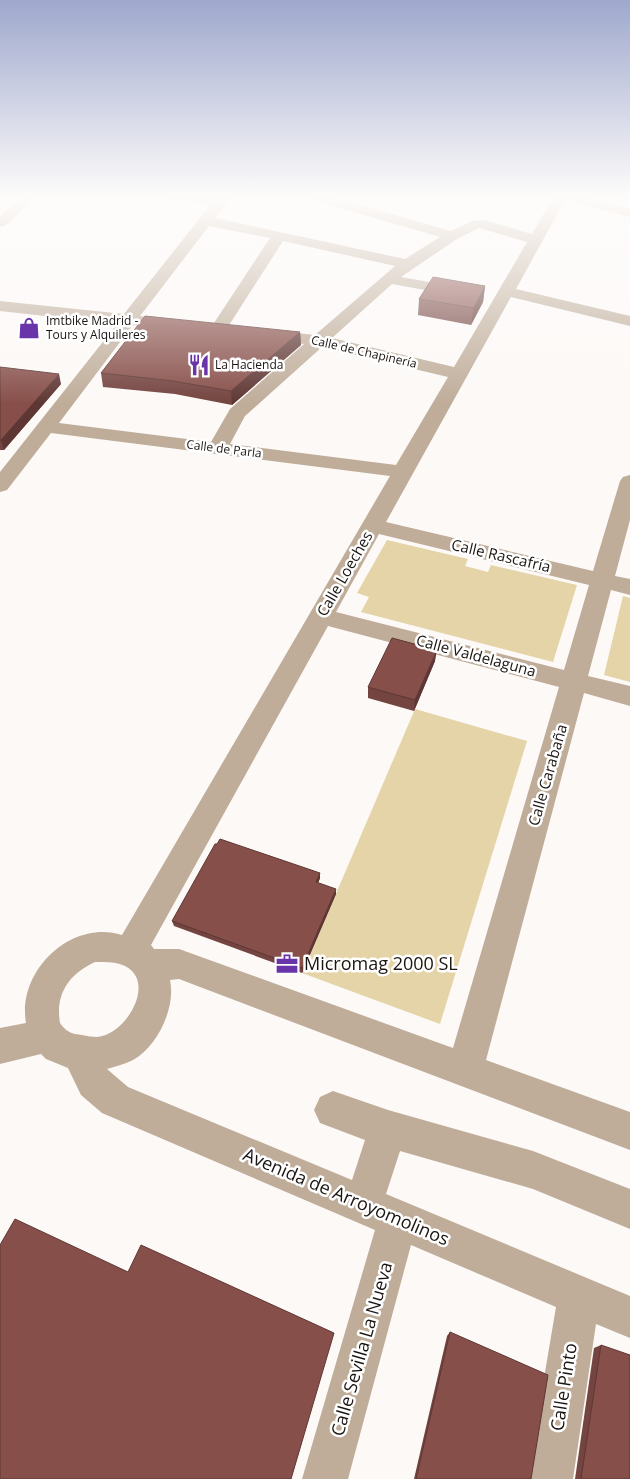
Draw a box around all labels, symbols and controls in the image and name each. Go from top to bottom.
place label: Imtbike Madrid - Tours y Alquileres [46,312,146,343]
shop icon: Imtbike Madrid - Tours y Alquileres [16,315,42,341]
street label: Calle de Chapinería [310,331,419,372]
restaurant icon: La Hacienda [186,352,212,378]
place label: La Hacienda [215,356,283,373]
street label: Calle de Parla [185,435,263,462]
street label: Calle Loeches [312,527,377,620]
street label: Calle Rascafría [450,534,553,576]
street label: Calle Valdelaguna [414,629,538,681]
street label: Calle Carabaña [523,722,571,828]
office icon: Micromag 2000 SL [274,951,300,977]
place label: Micromag 2000 SL [304,951,458,975]
street label: Avenida de Arroyomolinos [240,1142,453,1250]
street label: Calle Sevilla La Nueva [325,1259,397,1439]
street label: Calle Pinto [544,1341,582,1433]

